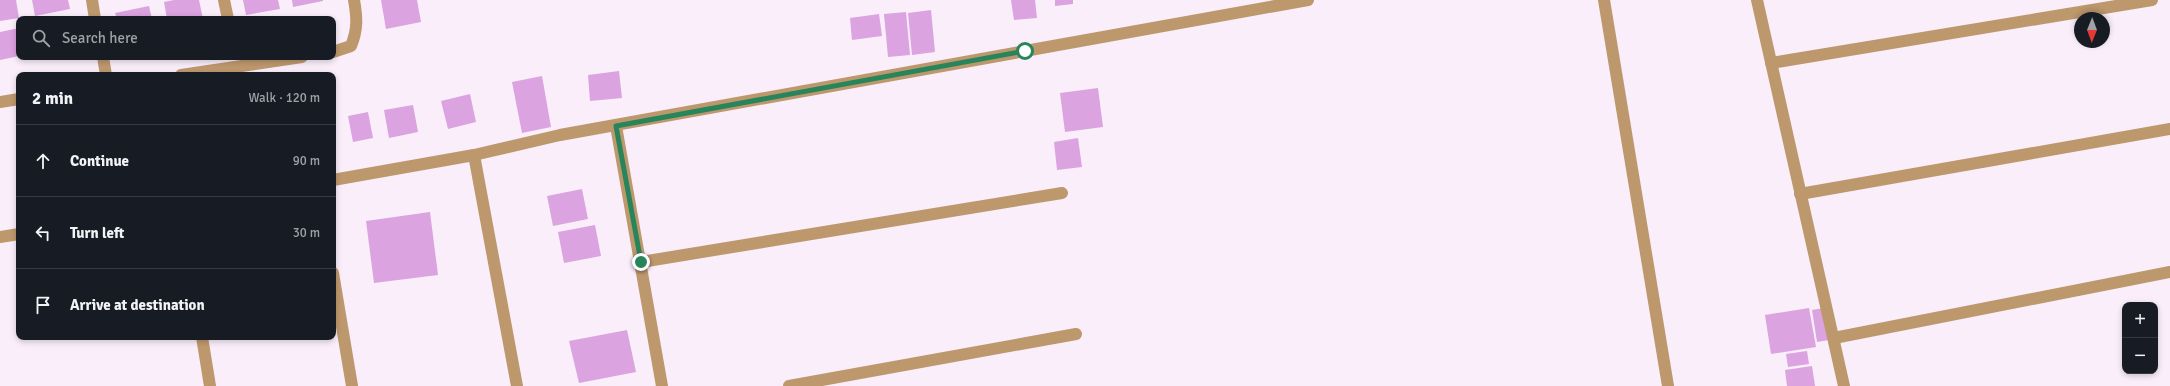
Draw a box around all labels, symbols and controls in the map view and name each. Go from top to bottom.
north arrow [2074,12,2110,48]
search box [16,16,336,60]
icon: search [30,27,52,49]
text: Search here [62,29,138,47]
route start [1016,42,1034,60]
text: 2 min [32,88,73,109]
text: Walk · 120 m [249,90,320,106]
icon: ahead [32,150,54,172]
text: Continue [70,152,129,170]
text: 90 m [293,153,320,169]
icon: left [32,222,54,244]
text: Turn left [70,224,124,242]
text: 30 m [293,225,320,241]
route end [632,253,650,271]
icon: arrive [32,294,54,316]
text: Arrive at destination [70,296,205,314]
map controls [2122,302,2158,374]
button: + [2122,302,2158,338]
button: − [2122,338,2158,374]

